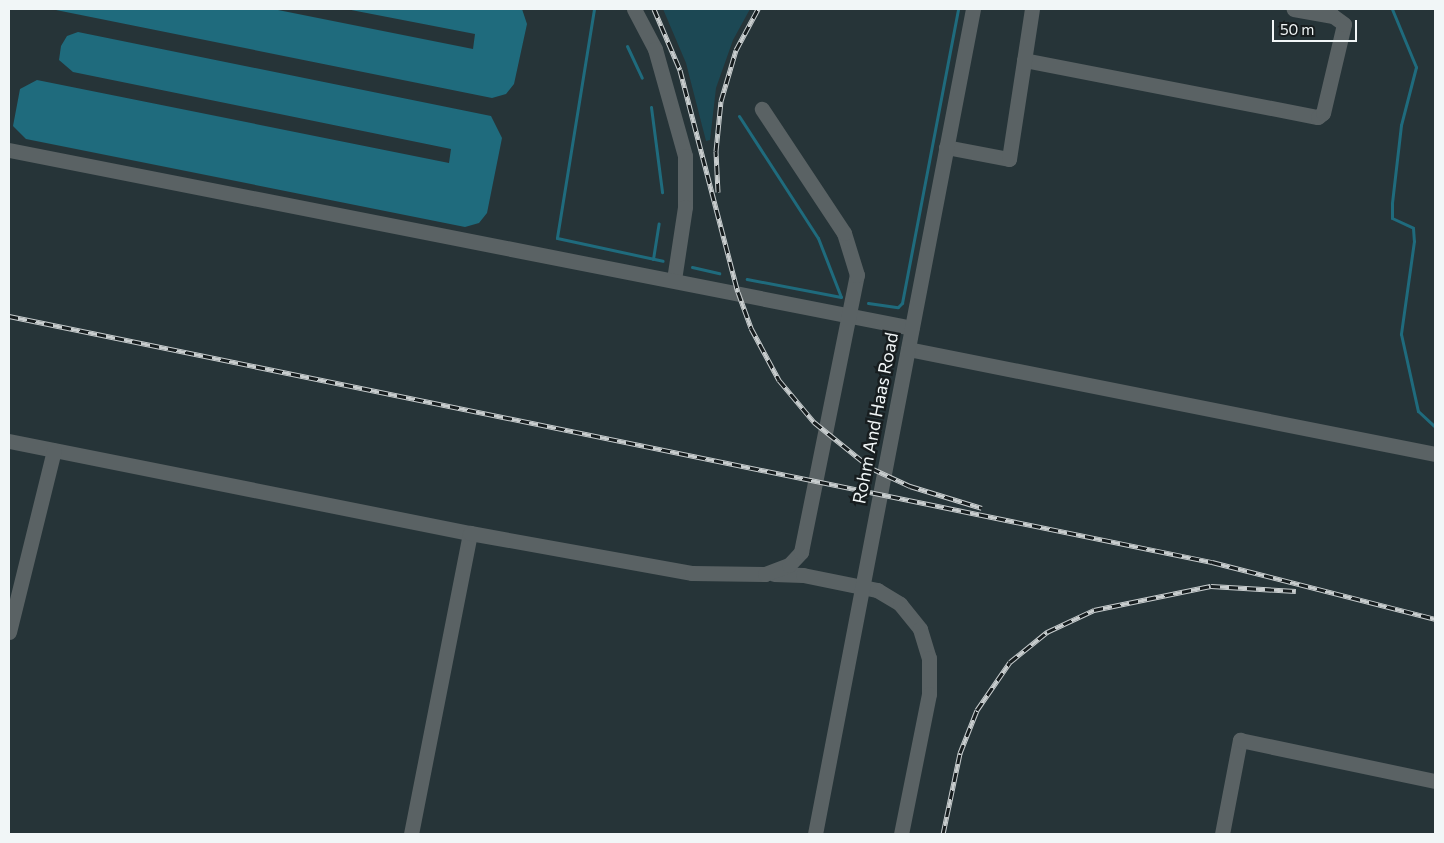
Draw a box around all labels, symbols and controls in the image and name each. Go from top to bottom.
scale bar [1274,10,1359,42]
text: 50 m [1280,20,1314,38]
street label: Rohm And Haas Road [848,330,902,506]

